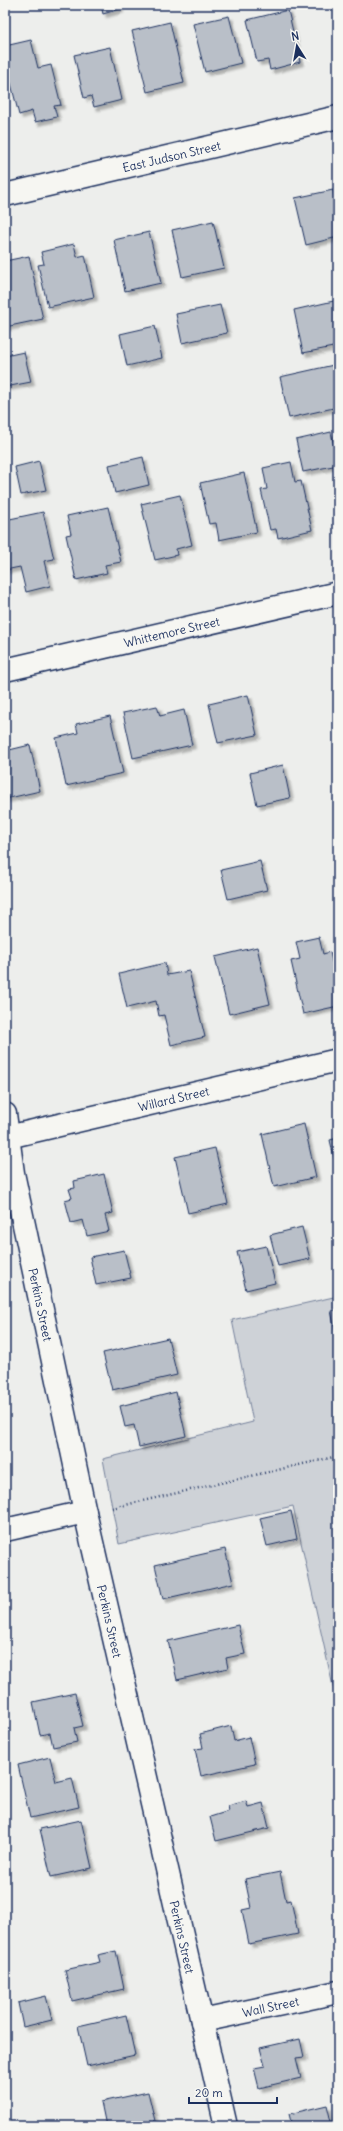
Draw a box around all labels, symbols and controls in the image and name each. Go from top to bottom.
north arrow [277,26,317,66]
text: N [290,29,300,44]
street label: East Judson Street [121,137,222,175]
street label: Whittemore Street [122,613,221,650]
street label: Willard Street [136,1083,211,1114]
street label: Perkins Street [26,1267,56,1342]
street label: Perkins Street [94,1583,126,1659]
street label: Perkins Street [167,1899,198,1975]
street label: Wall Street [241,1993,300,2020]
scale bar [189,2079,277,2105]
text: 20 m [195,2085,223,2100]

